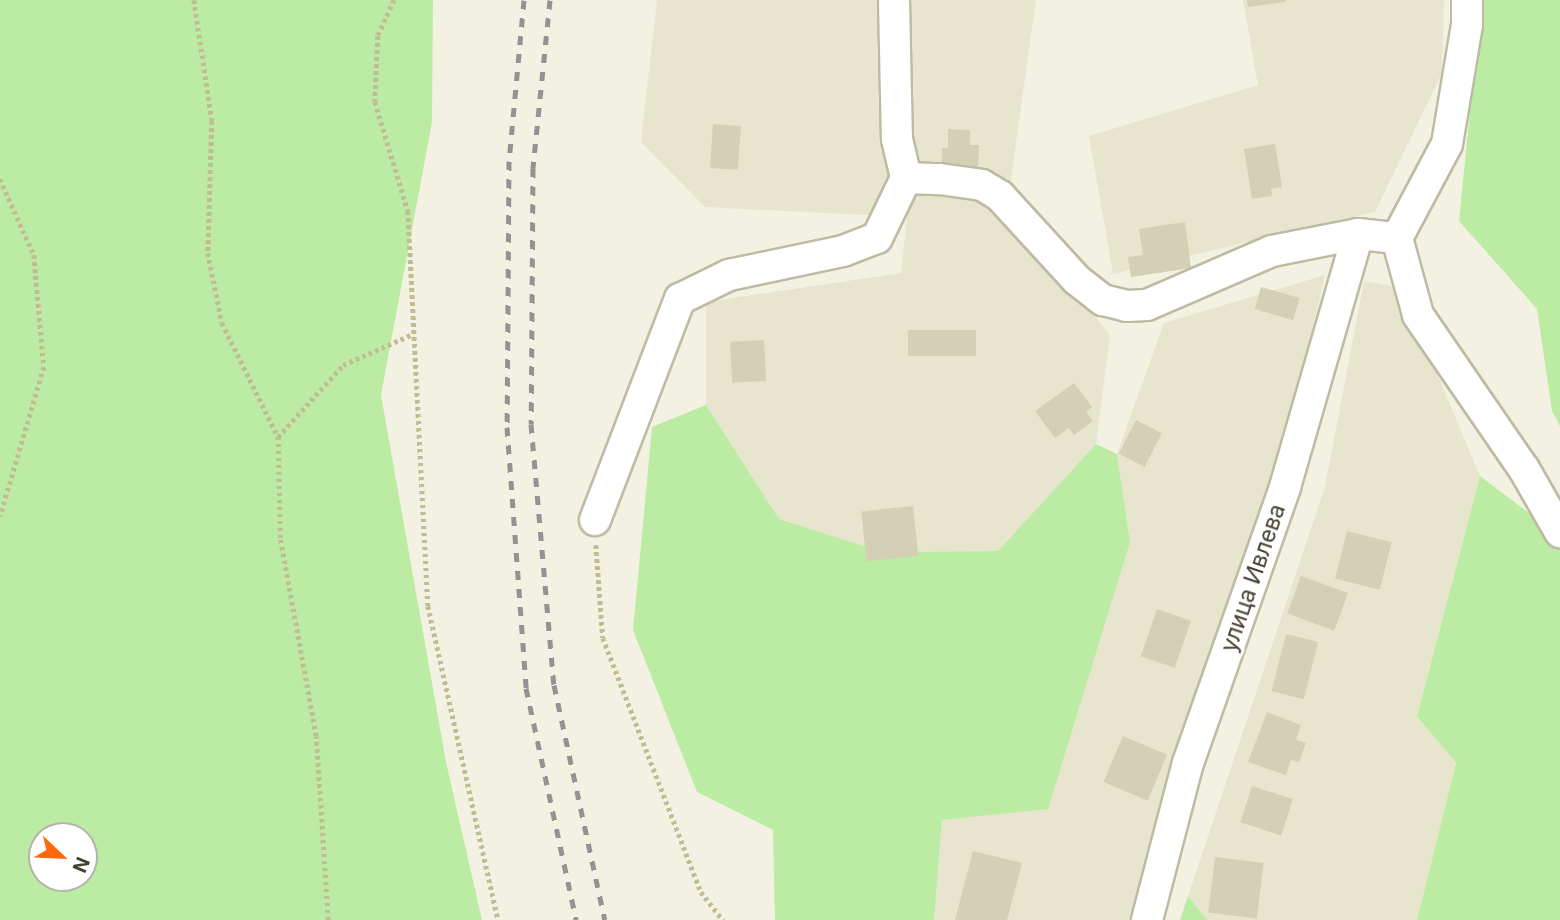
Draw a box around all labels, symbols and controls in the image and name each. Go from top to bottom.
street label: улица Ивлева [1215,500,1291,656]
north arrow [28,822,98,892]
text: N [68,853,94,876]

